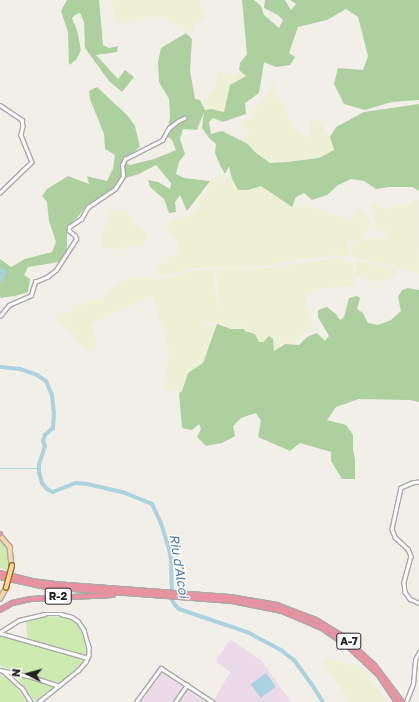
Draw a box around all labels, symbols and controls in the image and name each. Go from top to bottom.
water label: Riu d'Alcoi [166,533,192,599]
road number: R-2 [44,587,72,605]
road number: A-7 [336,632,362,650]
north arrow [8,654,48,694]
text: N [9,668,22,678]

